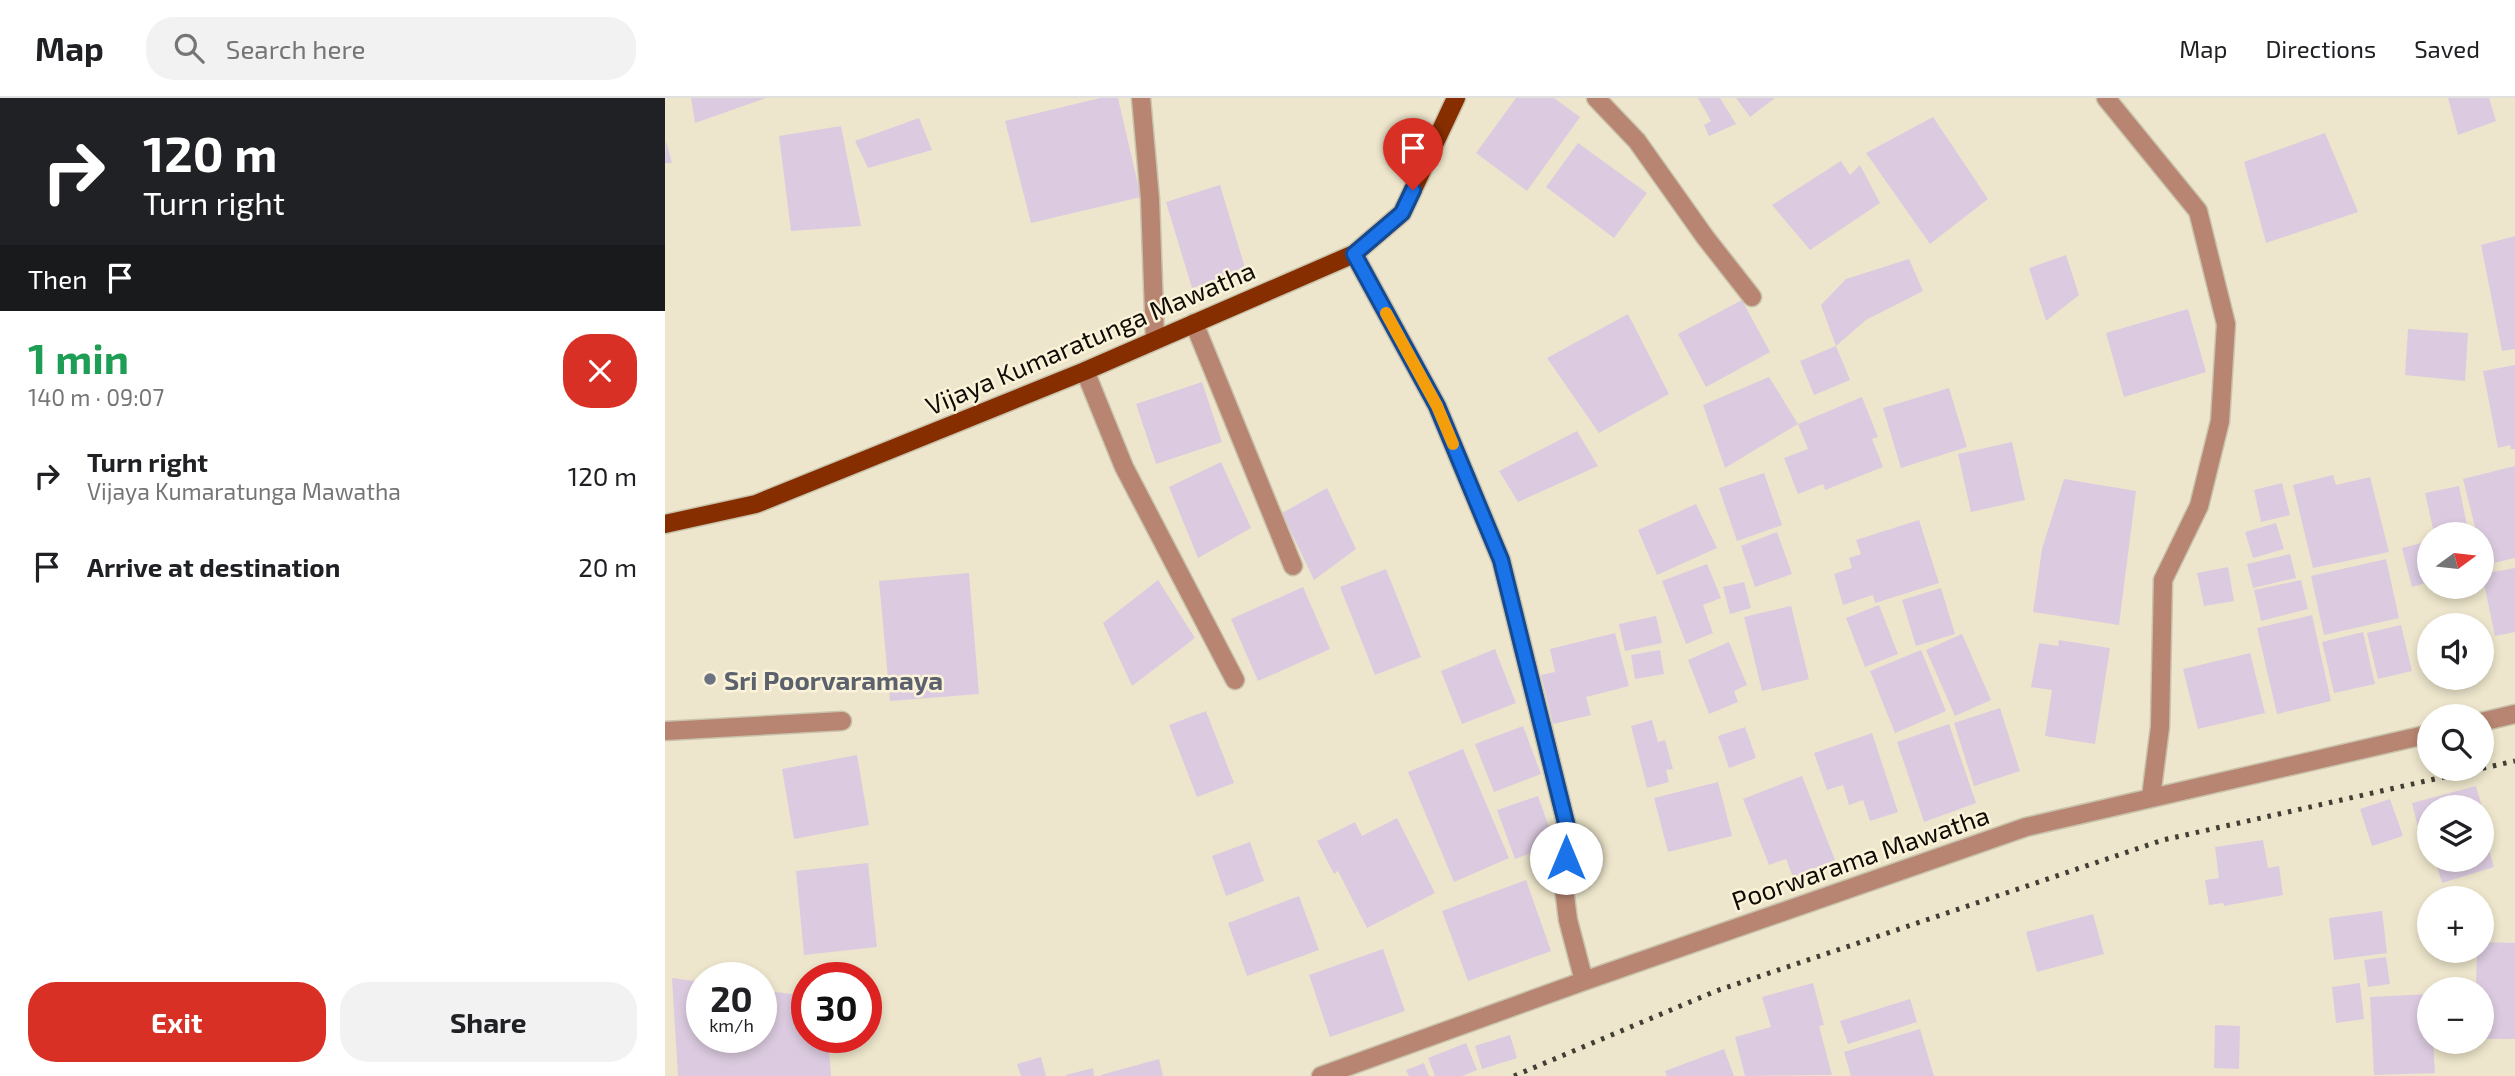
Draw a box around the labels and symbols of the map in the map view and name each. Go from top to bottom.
pin [1383,118,1443,190]
street label: Vijaya Kumaratunga Mawatha [921,253,1259,421]
north arrow [2417,522,2494,598]
place label: Sri Poorvaramaya [724,664,943,696]
marker: Sri Poorvaramaya [702,671,718,687]
street label: Poorwarama Mawatha [1727,798,1993,916]
position arrow [1529,821,1603,895]
speed limit sign: 30 [791,962,882,1053]

